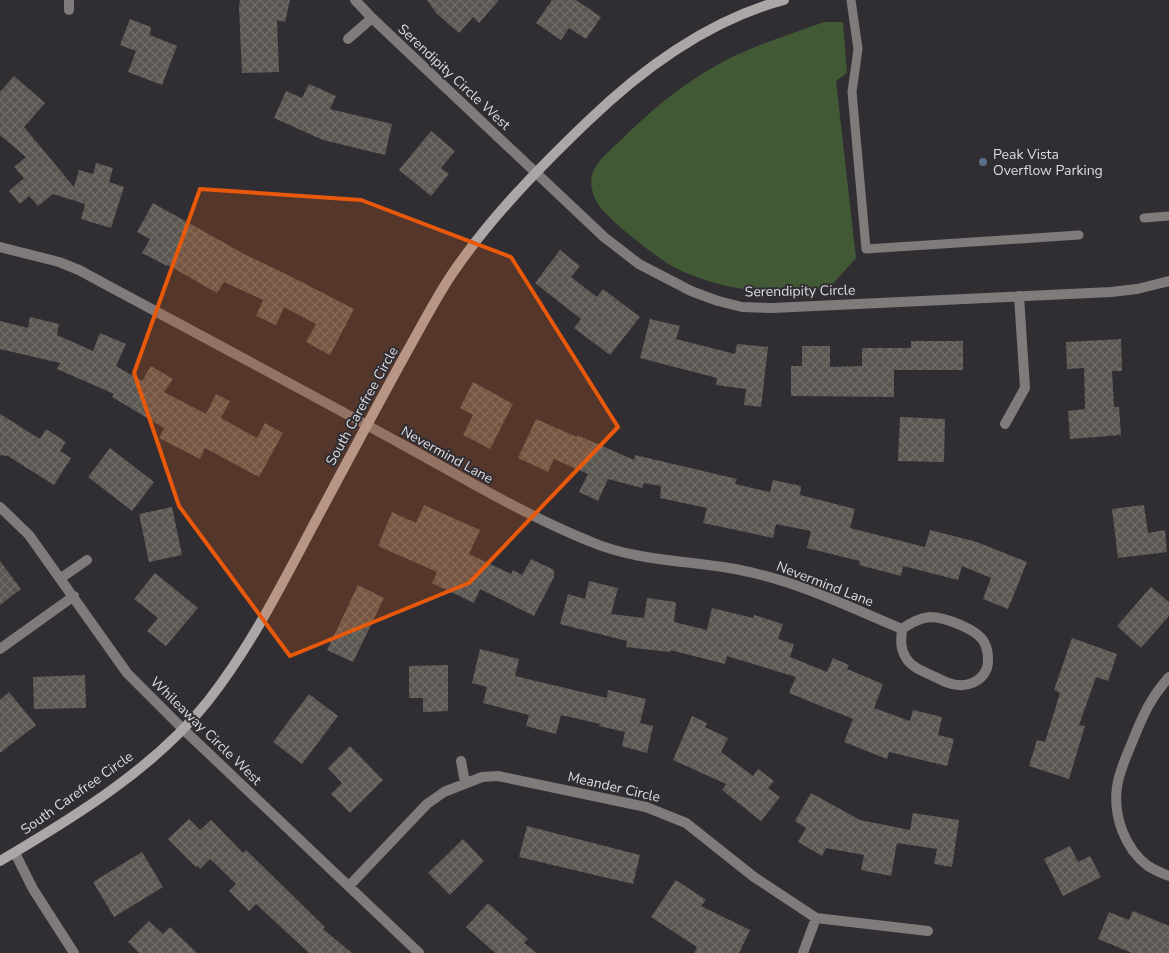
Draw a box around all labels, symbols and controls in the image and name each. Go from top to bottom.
street label: Serendipity Circle West [393,20,515,134]
place label: Peak Vista Overflow Parking [993,145,1103,180]
marker: Peak Vista Overflow Parking [977,156,989,168]
street label: Serendipity Circle [745,281,855,301]
street label: South Carefree Circle [321,343,403,469]
street label: Nevermind Lane [398,422,496,488]
street label: Nevermind Lane [774,557,876,611]
street label: Whileaway Circle West [146,673,266,789]
street label: South Carefree Circle [17,747,137,839]
street label: Meander Circle [566,767,662,807]

